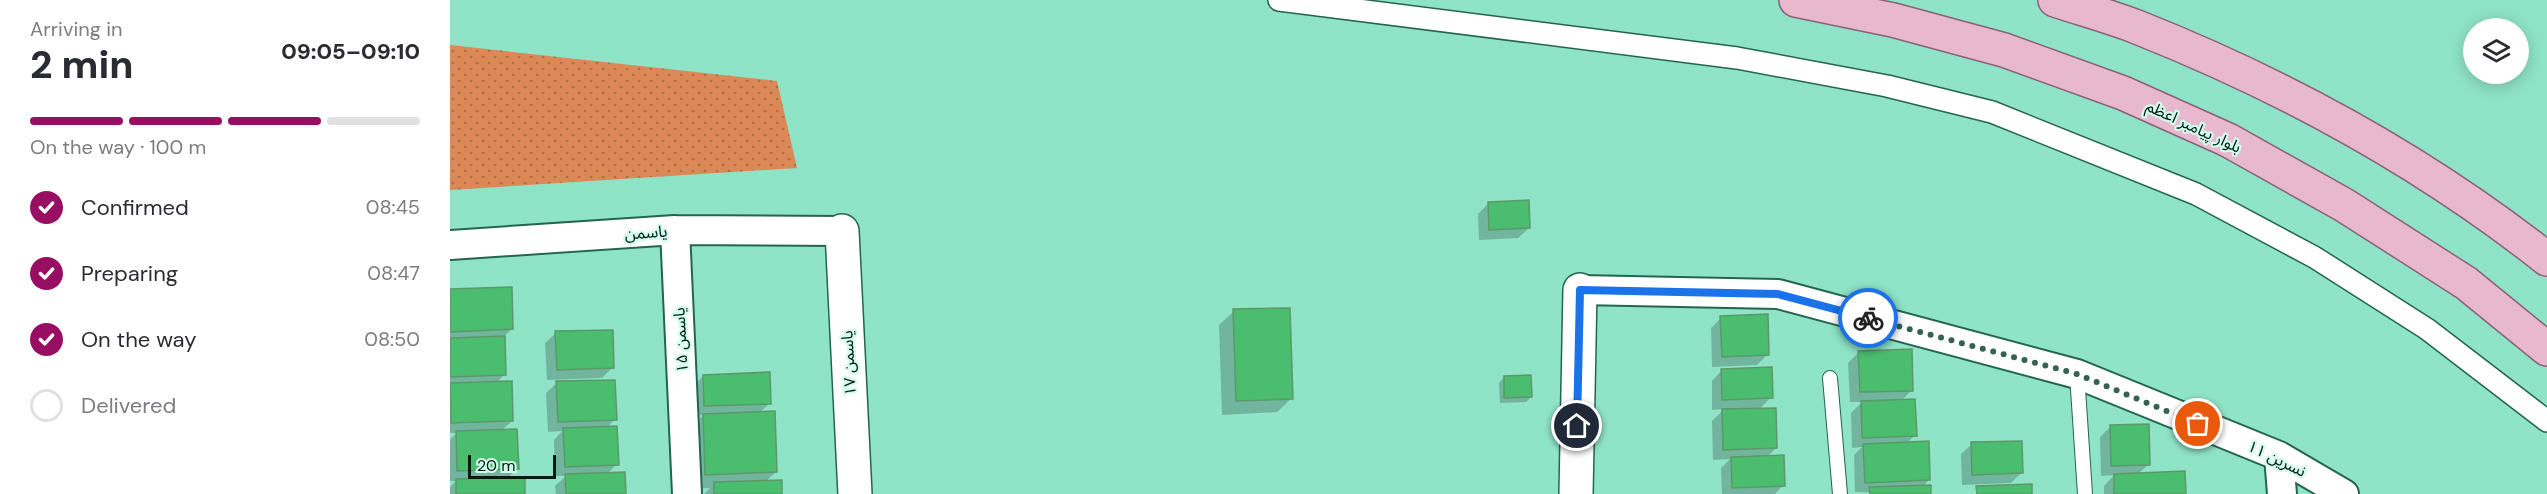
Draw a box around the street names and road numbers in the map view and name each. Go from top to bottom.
street label: بلوار پیامبر اعظم [2142,95,2245,159]
street label: یاسمن [624,221,668,244]
street label: یاسمن ۱۵ [668,307,693,373]
street label: یاسمن ۱۷ [836,330,861,396]
street label: نسرین ۱۱ [2244,435,2310,482]

